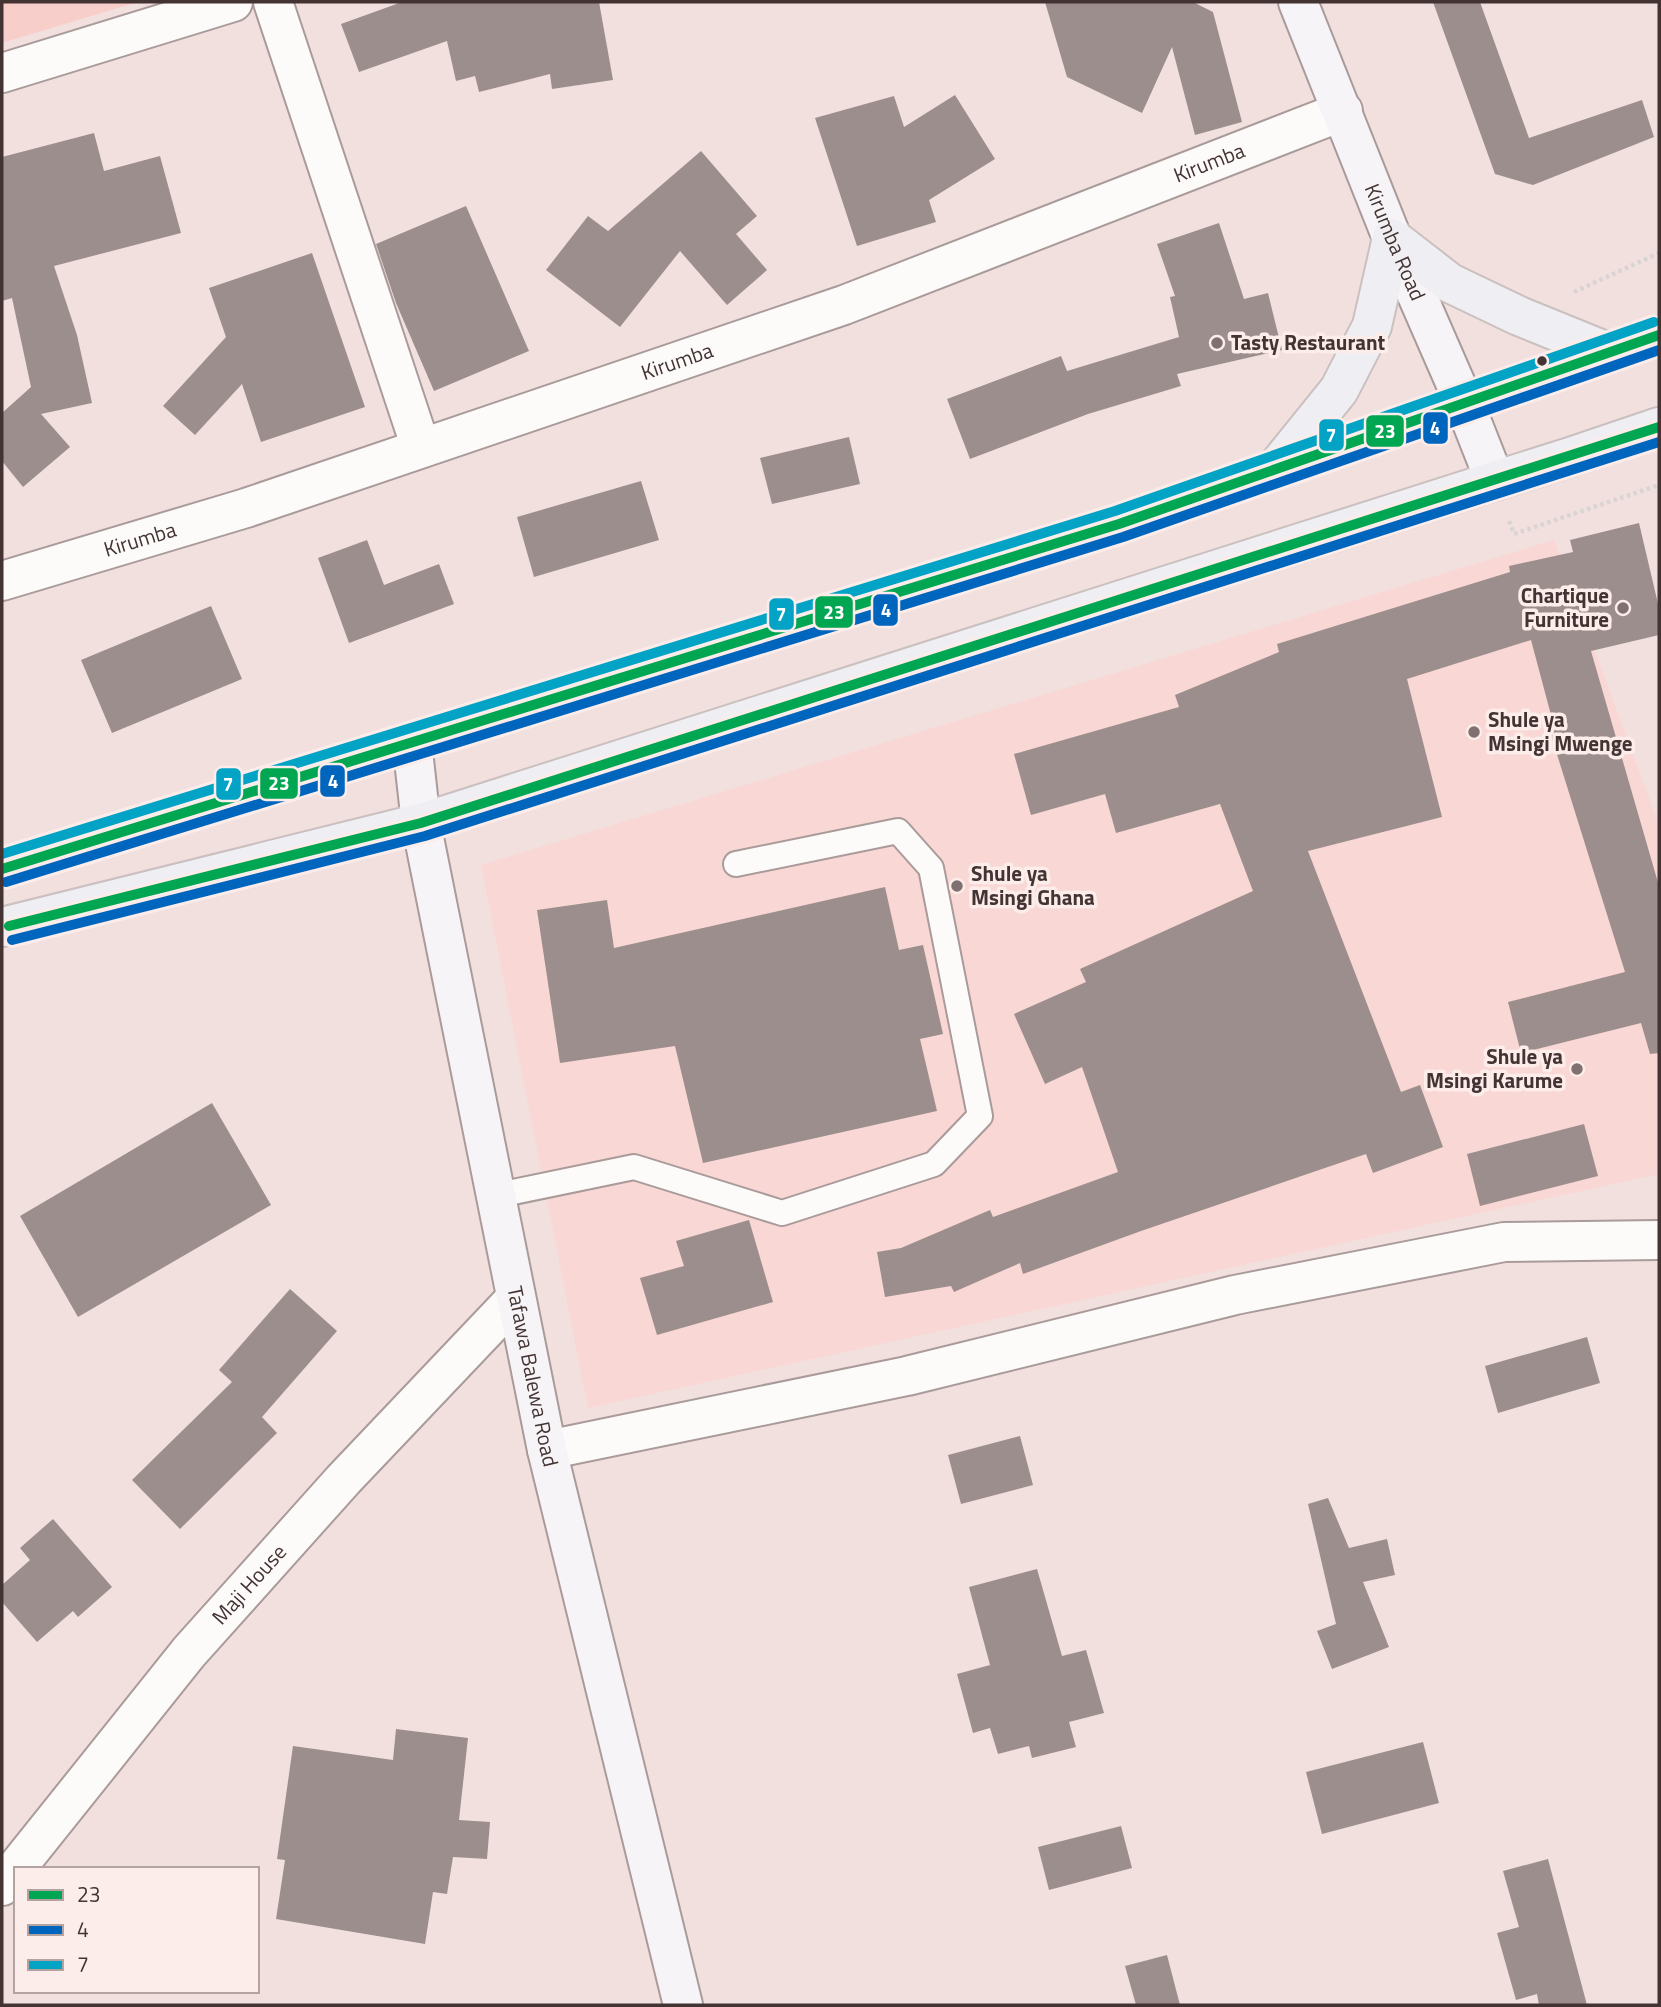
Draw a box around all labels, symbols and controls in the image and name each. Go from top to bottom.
street label: Kirumba [1168,134,1250,190]
street label: Kirumba Road [1357,179,1434,305]
place label: Tasty Restaurant [1231,326,1386,358]
street label: Kirumba [637,333,718,388]
marker: Tasty Restaurant [1209,335,1225,351]
unlabelled marker [1535,354,1549,368]
line badge: 4 [1422,411,1449,445]
text: 4 [1430,413,1440,442]
line badge: 23 [1365,414,1405,448]
text: 23 [1374,416,1396,445]
line badge: 7 [1318,418,1345,452]
text: 7 [1326,420,1336,449]
street label: Kirumba [100,513,180,565]
place label: Chartique Furniture [1521,579,1609,635]
line badge: 4 [872,593,899,627]
line badge: 23 [814,595,854,629]
text: 4 [881,595,891,624]
line badge: 7 [768,597,795,631]
text: 23 [823,597,845,626]
text: 7 [776,599,786,628]
marker: Chartique Furniture [1615,600,1631,616]
place label: Shule ya Msingi Mwenge [1488,703,1633,759]
marker: Shule ya Msingi Mwenge [1466,724,1482,740]
line badge: 4 [319,764,346,798]
text: 4 [328,766,338,795]
line badge: 7 [215,767,242,801]
line badge: 23 [259,767,299,800]
text: 23 [268,768,290,797]
text: 7 [223,769,233,798]
place label: Shule ya Msingi Ghana [971,857,1095,913]
marker: Shule ya Msingi Ghana [949,878,965,894]
place label: Shule ya Msingi Karume [1426,1040,1563,1096]
marker: Shule ya Msingi Karume [1569,1061,1585,1077]
street label: Tafawa Balewa Road [499,1283,568,1470]
street label: Maji House [204,1537,293,1631]
legend [14,1867,259,1993]
text: 23 [77,1878,101,1910]
text: 4 [77,1913,89,1945]
text: 7 [77,1948,89,1980]

